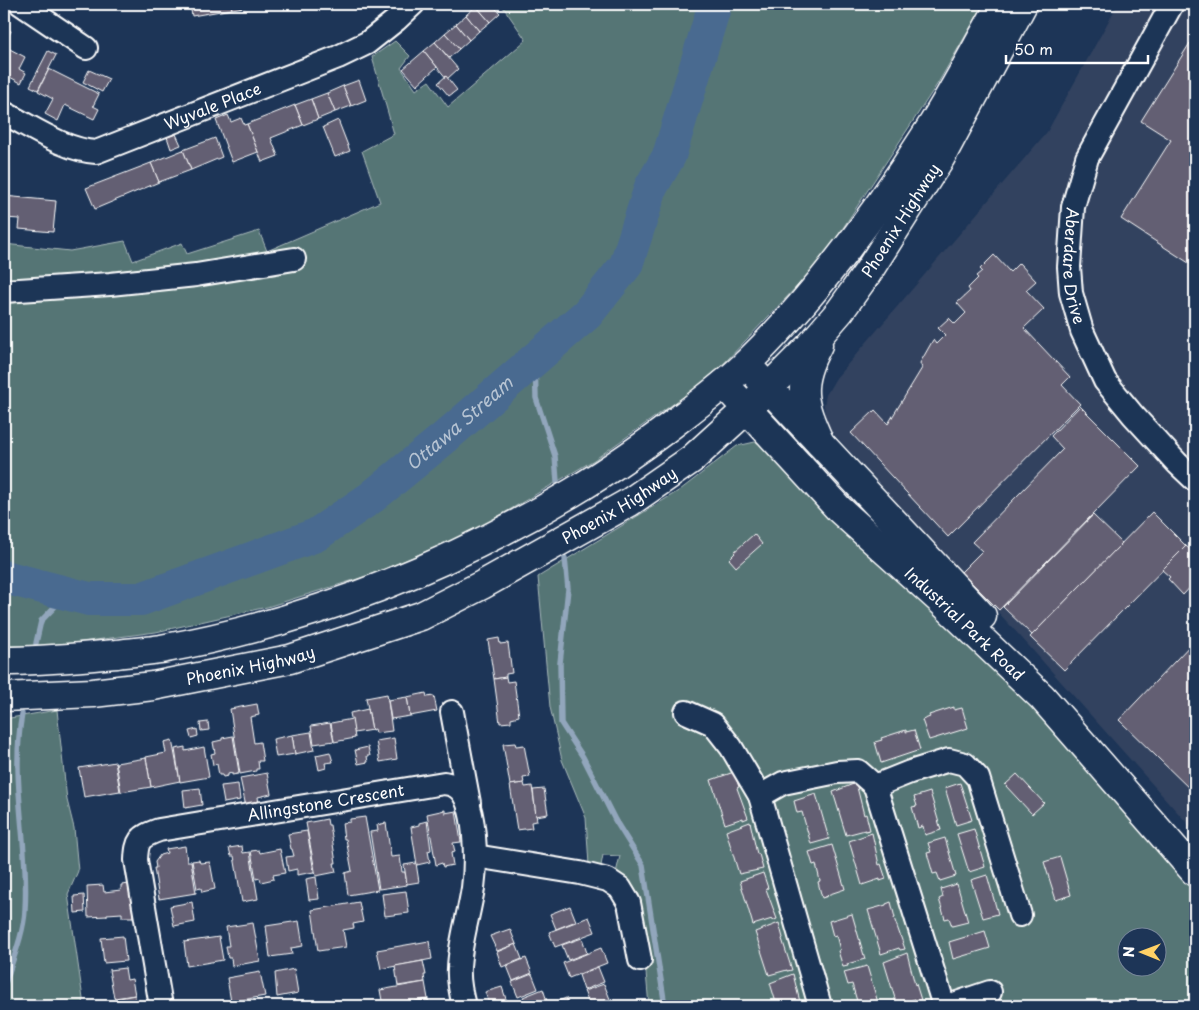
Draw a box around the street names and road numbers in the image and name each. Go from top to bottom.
street label: Wyvale Place [160,75,264,135]
street label: Phoenix Highway [855,158,945,282]
street label: Aberdare Drive [1058,207,1092,327]
street label: Phoenix Highway [557,460,681,549]
street label: Industrial Park Road [900,561,1031,686]
street label: Phoenix Highway [184,639,318,690]
street label: Allingstone Crescent [245,777,406,826]

